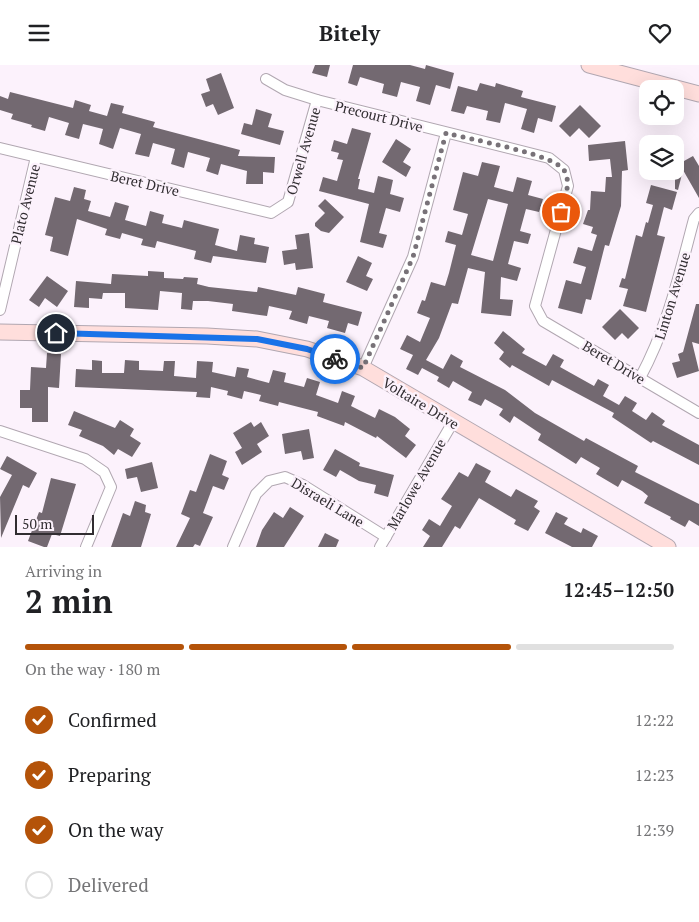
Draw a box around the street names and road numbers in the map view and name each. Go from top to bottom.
street label: Precourt Drive [333,96,425,136]
street label: Orwell Avenue [281,105,325,197]
street label: Plato Avenue [6,162,44,246]
street label: Beret Drive [109,166,181,200]
street label: Linton Avenue [650,250,694,342]
street label: Beret Drive [579,336,649,388]
street label: Voltaire Drive [379,373,463,433]
street label: Marlowe Avenue [382,435,450,533]
street label: Disraeli Lane [288,473,368,531]

